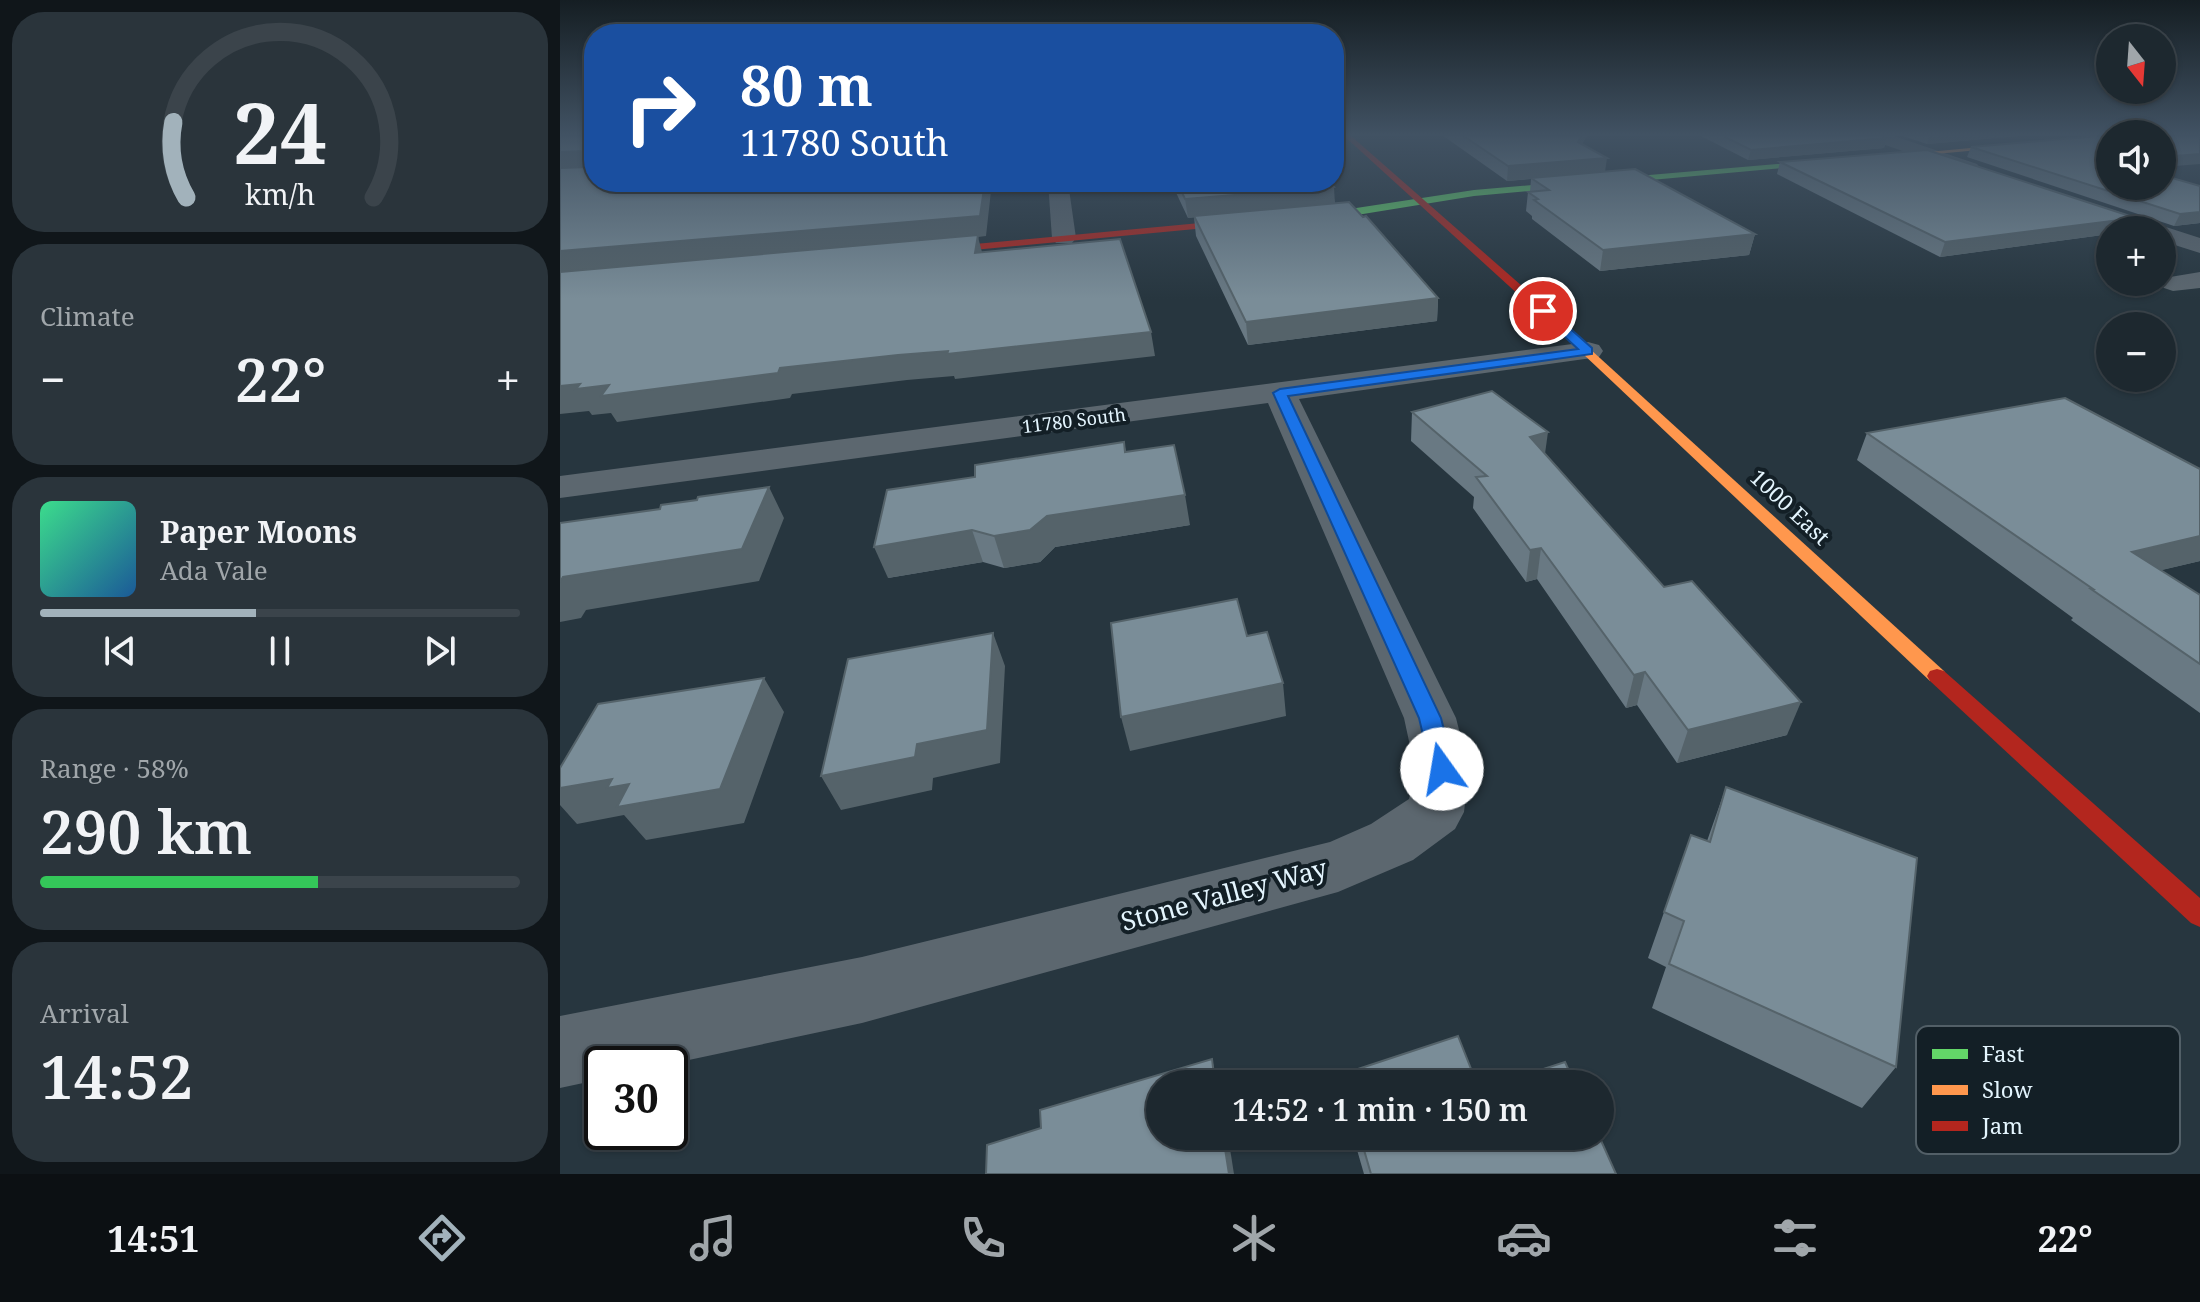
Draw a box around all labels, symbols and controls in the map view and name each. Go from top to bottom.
north arrow [2096,24,2176,104]
map controls [2096,24,2176,392]
text: 80 m [740,46,873,122]
icon: right [608,56,712,160]
text: 24 [233,75,327,188]
text: 11780 South [740,118,949,167]
button: sound [2096,120,2176,200]
text: km/h [245,174,315,213]
button: + [2096,216,2176,296]
pin [1509,277,1577,345]
icon: arrive [1521,289,1565,333]
text: Climate [40,298,135,334]
button: − [2096,312,2176,392]
text: 22° [235,338,326,420]
text: − [40,349,65,409]
text: + [495,349,520,409]
street label: 11780 South [1021,402,1127,438]
street label: 1000 East [1744,462,1837,551]
text: Paper Moons [160,511,357,552]
text: Ada Vale [160,552,268,588]
icon: previous [98,629,142,673]
icon: pause [258,629,302,673]
icon: next [418,629,462,673]
position arrow [1400,727,1484,811]
text: Range · 58% [40,750,189,786]
text: 290 km [40,790,252,872]
street label: Stone Valley Way [1117,849,1331,939]
text: Arrival [40,995,129,1031]
legend [1916,1026,2180,1154]
text: 14:52 [40,1035,193,1117]
text: Fast [1982,1038,2024,1068]
speed limit sign: 30 [584,1046,688,1150]
text: Slow [1982,1074,2032,1104]
text: 14:52 · 1 min · 150 m [1232,1089,1528,1130]
text: Jam [1981,1110,2023,1140]
icon: directions [414,1210,470,1266]
icon: music [685,1210,741,1266]
icon: phone [955,1210,1011,1266]
icon: climate [1226,1210,1282,1266]
icon: car [1496,1210,1552,1266]
icon: filters [1767,1210,1823,1266]
text: 14:51 [107,1214,200,1263]
text: 22° [2038,1214,2093,1263]

